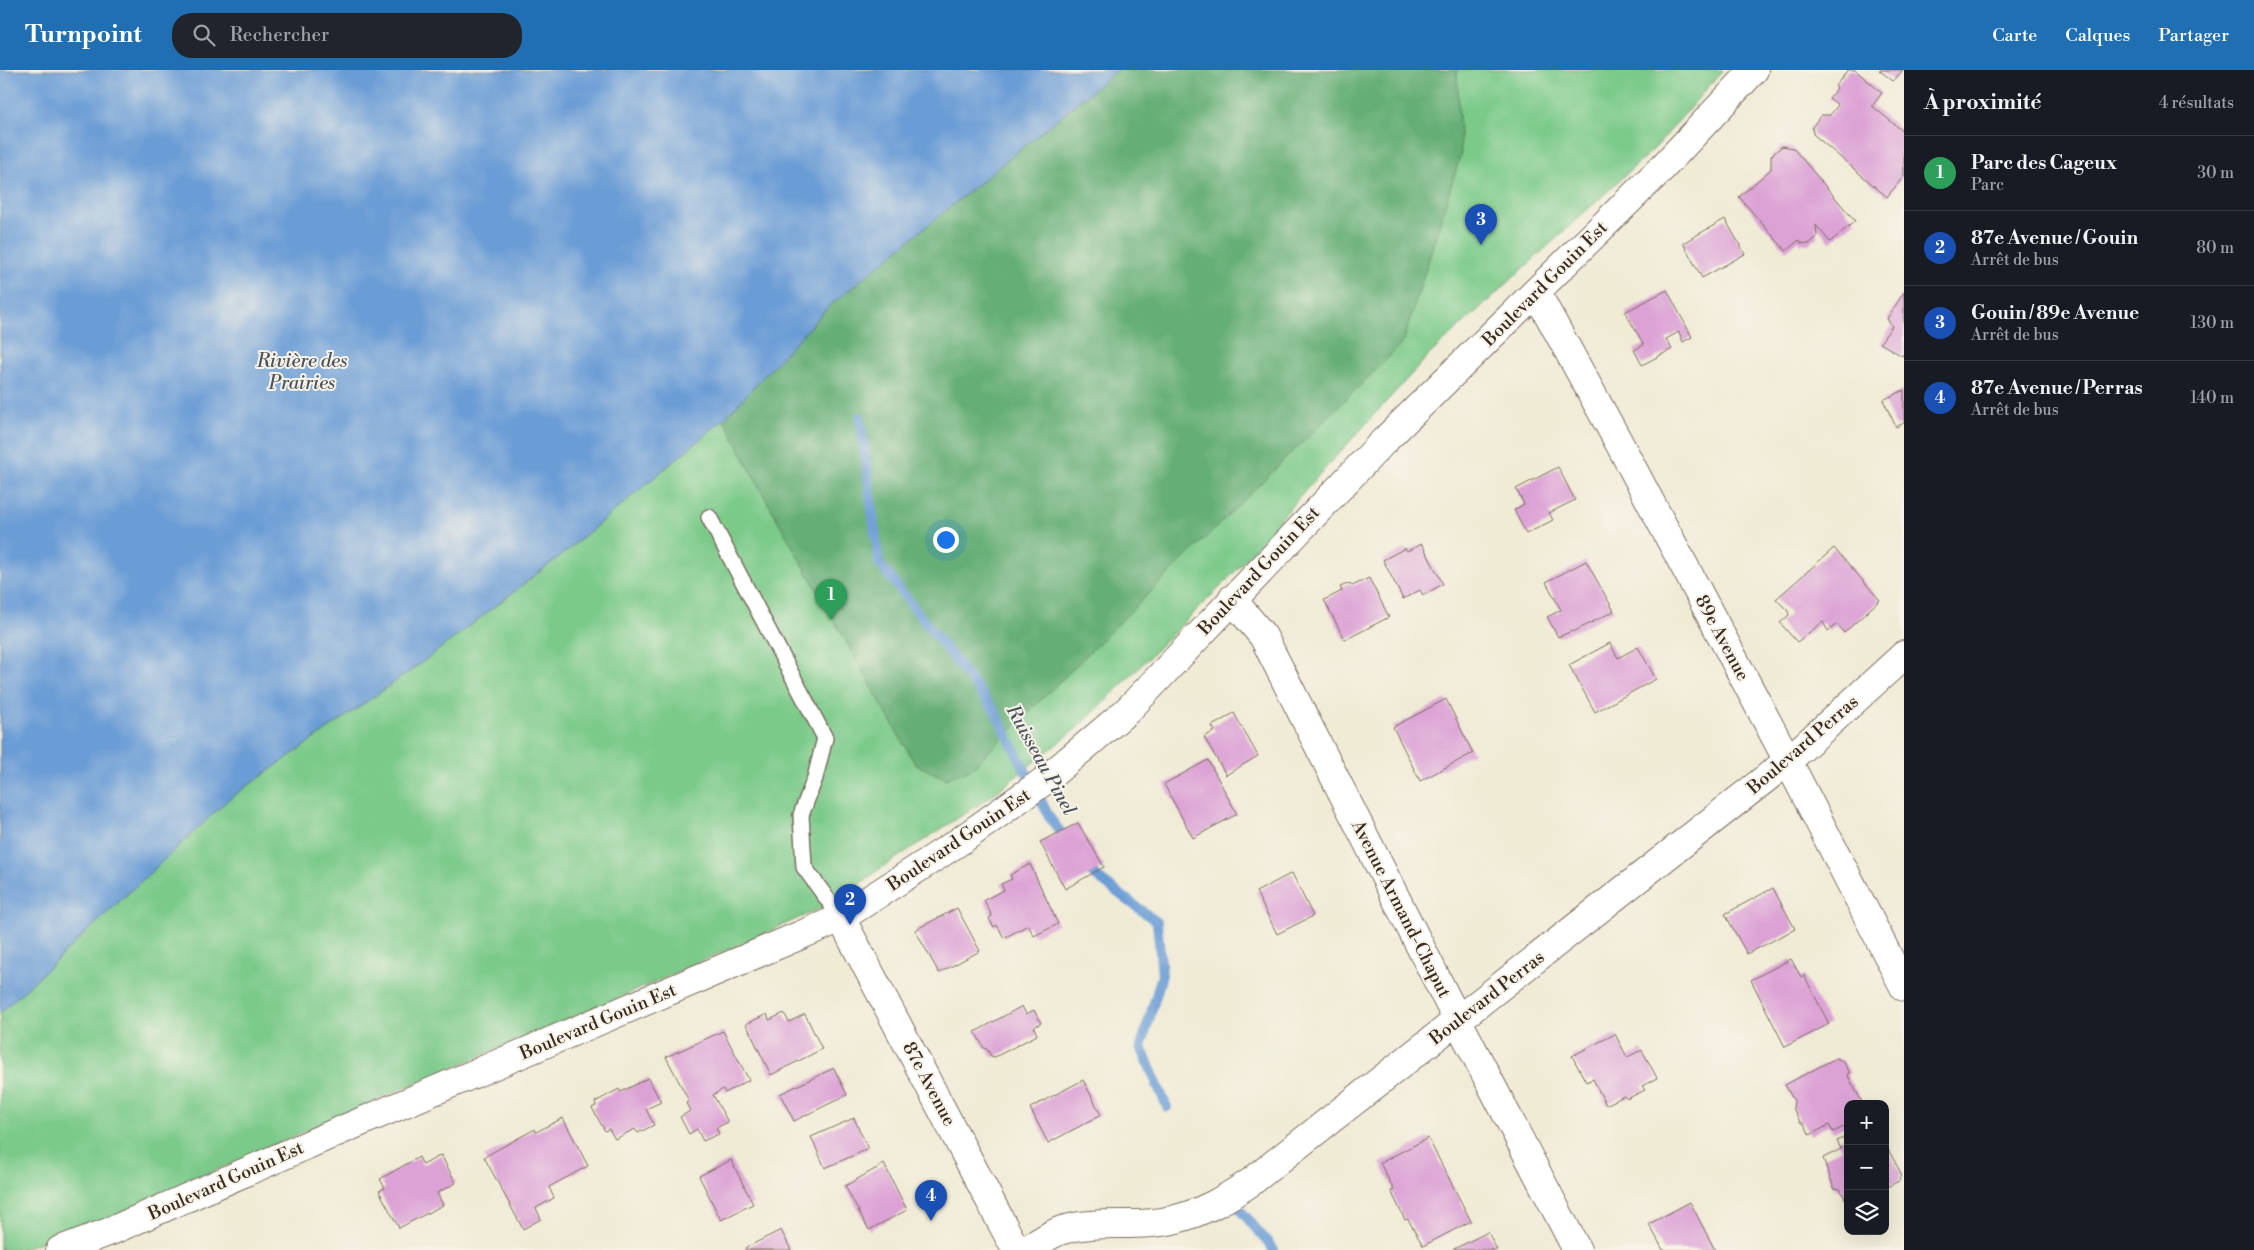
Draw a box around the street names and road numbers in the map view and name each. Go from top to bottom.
street label: Boulevard Gouin Est [1477,216,1613,352]
street label: Boulevard Gouin Est [1193,501,1325,641]
street label: 89e Avenue [1690,591,1754,685]
street label: Boulevard Perras [1742,690,1863,800]
street label: Boulevard Gouin Est [882,783,1036,897]
street label: Avenue Armand-Chaput [1346,816,1456,1002]
street label: Boulevard Perras [1424,946,1549,1051]
street label: Boulevard Gouin Est [515,978,680,1066]
street label: 87e Avenue [897,1038,961,1130]
street label: Boulevard Gouin Est [144,1136,308,1226]

